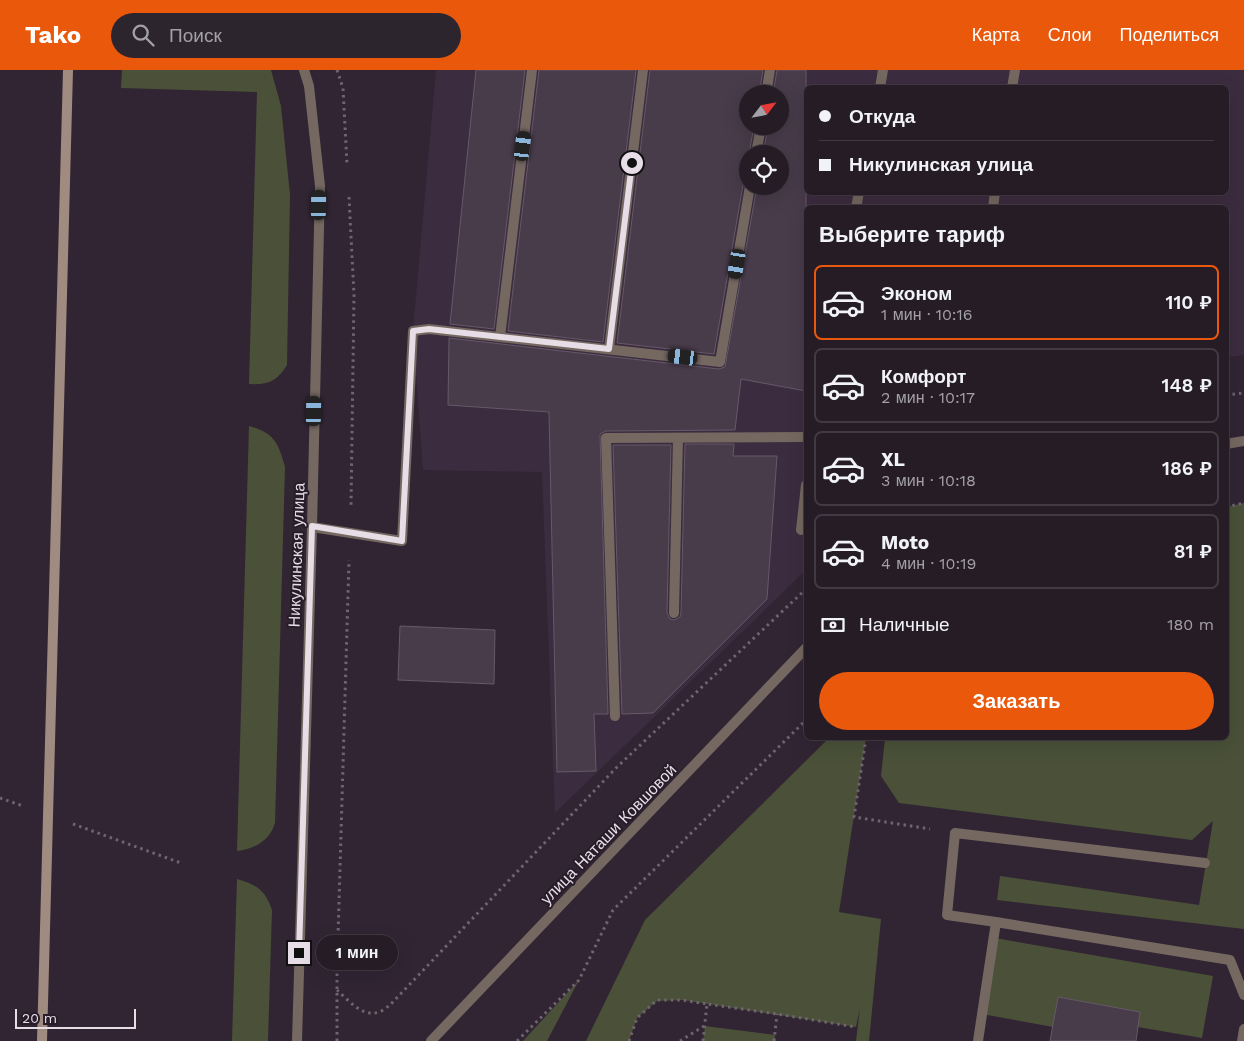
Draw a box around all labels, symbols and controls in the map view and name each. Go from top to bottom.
search box [111,13,461,58]
text: Tako [25,21,81,49]
icon: search [129,21,157,49]
text: Поиск [169,24,222,47]
text: Карта [972,24,1020,45]
text: Слои [1048,24,1092,45]
text: Поделиться [1120,24,1219,45]
north arrow [739,85,789,135]
map controls [739,85,789,195]
text: Откуда [849,105,915,128]
car [513,130,532,162]
button: locate [739,145,789,195]
route start [621,152,643,174]
text: Никулинская улица [849,153,1033,176]
car [311,190,326,220]
text: Выберите тариф [819,222,1005,247]
car [727,248,746,280]
icon: car [821,280,866,325]
text: Эконом [881,282,952,305]
text: 110 ₽ [1165,291,1212,314]
text: 1 мин · 10:16 [881,305,973,324]
car [667,348,698,366]
icon: car [821,363,866,408]
text: Комфорт [881,365,966,388]
text: 148 ₽ [1162,374,1212,397]
text: 2 мин · 10:17 [881,388,975,407]
car [306,396,321,426]
icon: car [821,446,866,491]
text: XL [881,448,905,471]
text: 186 ₽ [1162,457,1212,480]
text: 3 мин · 10:18 [881,471,976,490]
street label: Никулинская улица [284,482,309,628]
icon: car [821,529,866,574]
text: Moto [881,531,929,554]
text: 81 ₽ [1174,540,1212,563]
text: 4 мин · 10:19 [881,554,976,573]
icon: cash [819,611,847,639]
text: Наличные [859,613,950,636]
text: 180 m [1167,615,1214,634]
button: Заказать [819,672,1214,730]
street label: улица Наташи Ковшовой [536,760,680,908]
callout: 1 мин [316,936,399,970]
route end [288,942,310,964]
text: 1 мин [336,943,378,962]
scale bar [15,1006,136,1029]
text: 20 m [22,1010,57,1026]

